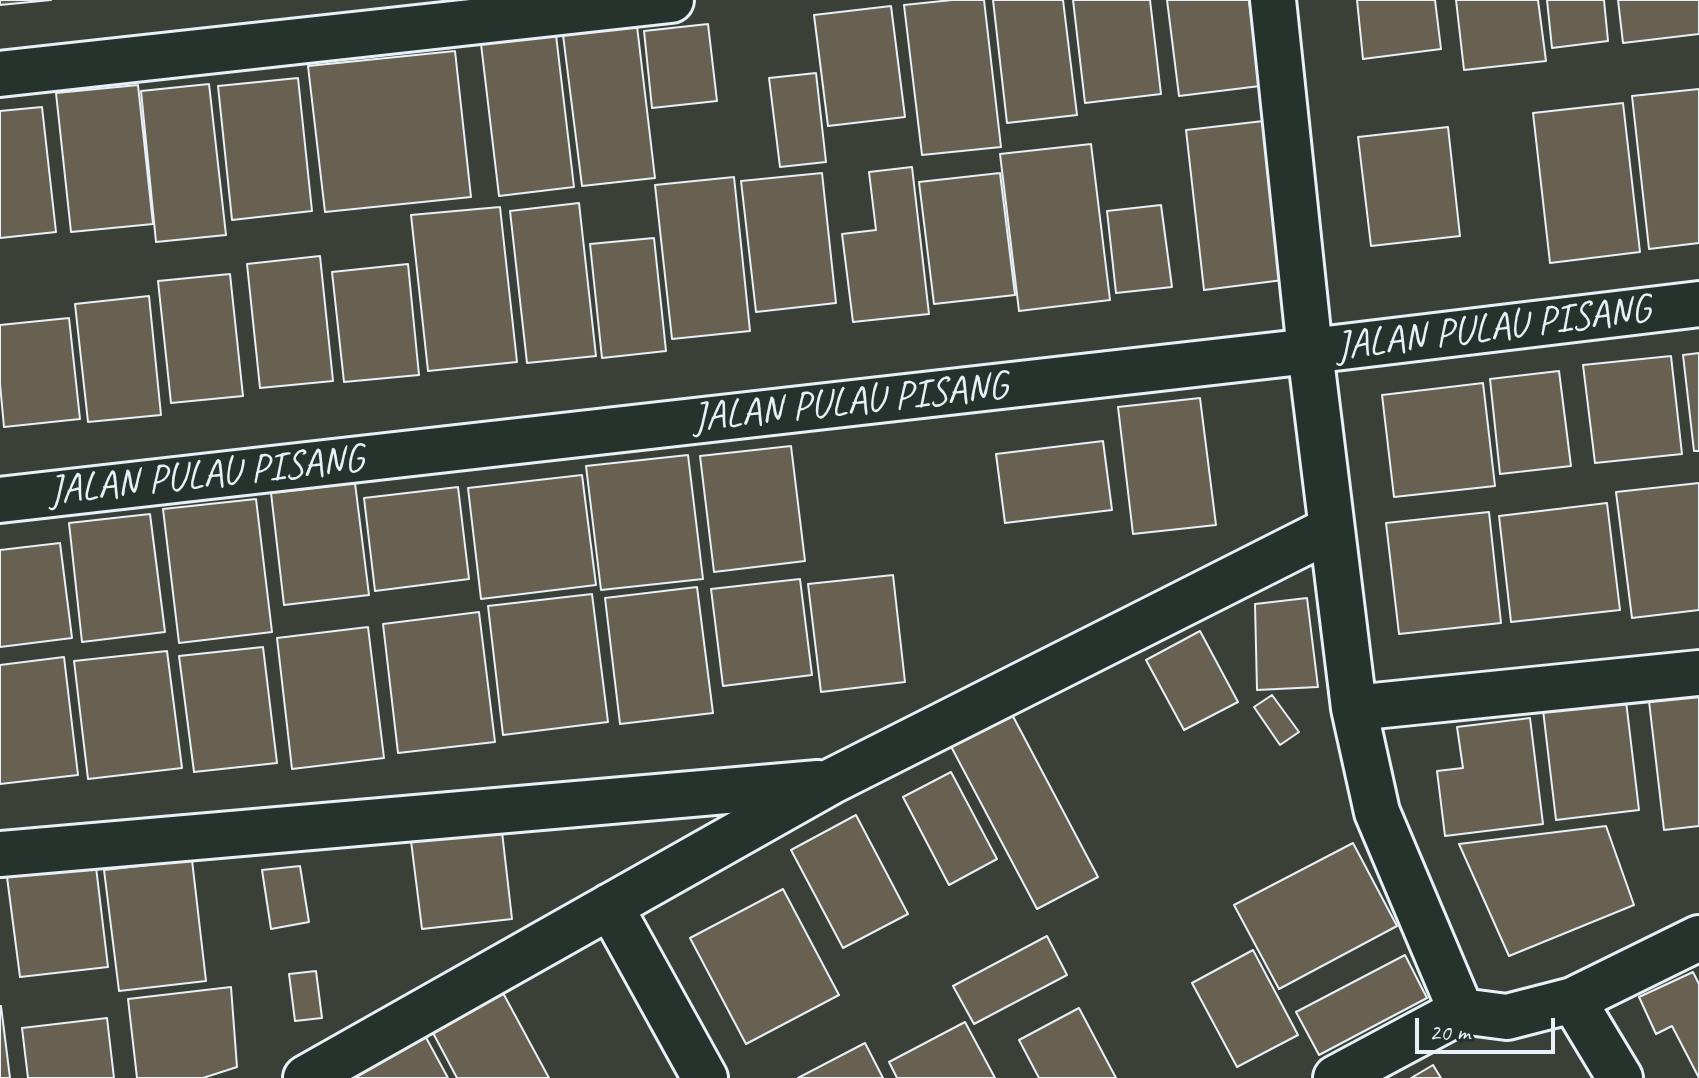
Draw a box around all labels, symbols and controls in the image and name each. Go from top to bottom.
street label: JALAN PULAU PISANG [1333,286,1653,372]
street label: JALAN PULAU PISANG [690,363,1010,443]
street label: JALAN PULAU PISANG [46,436,366,516]
scale bar [1419,1002,1559,1052]
text: 20 m [1429,1017,1470,1047]

